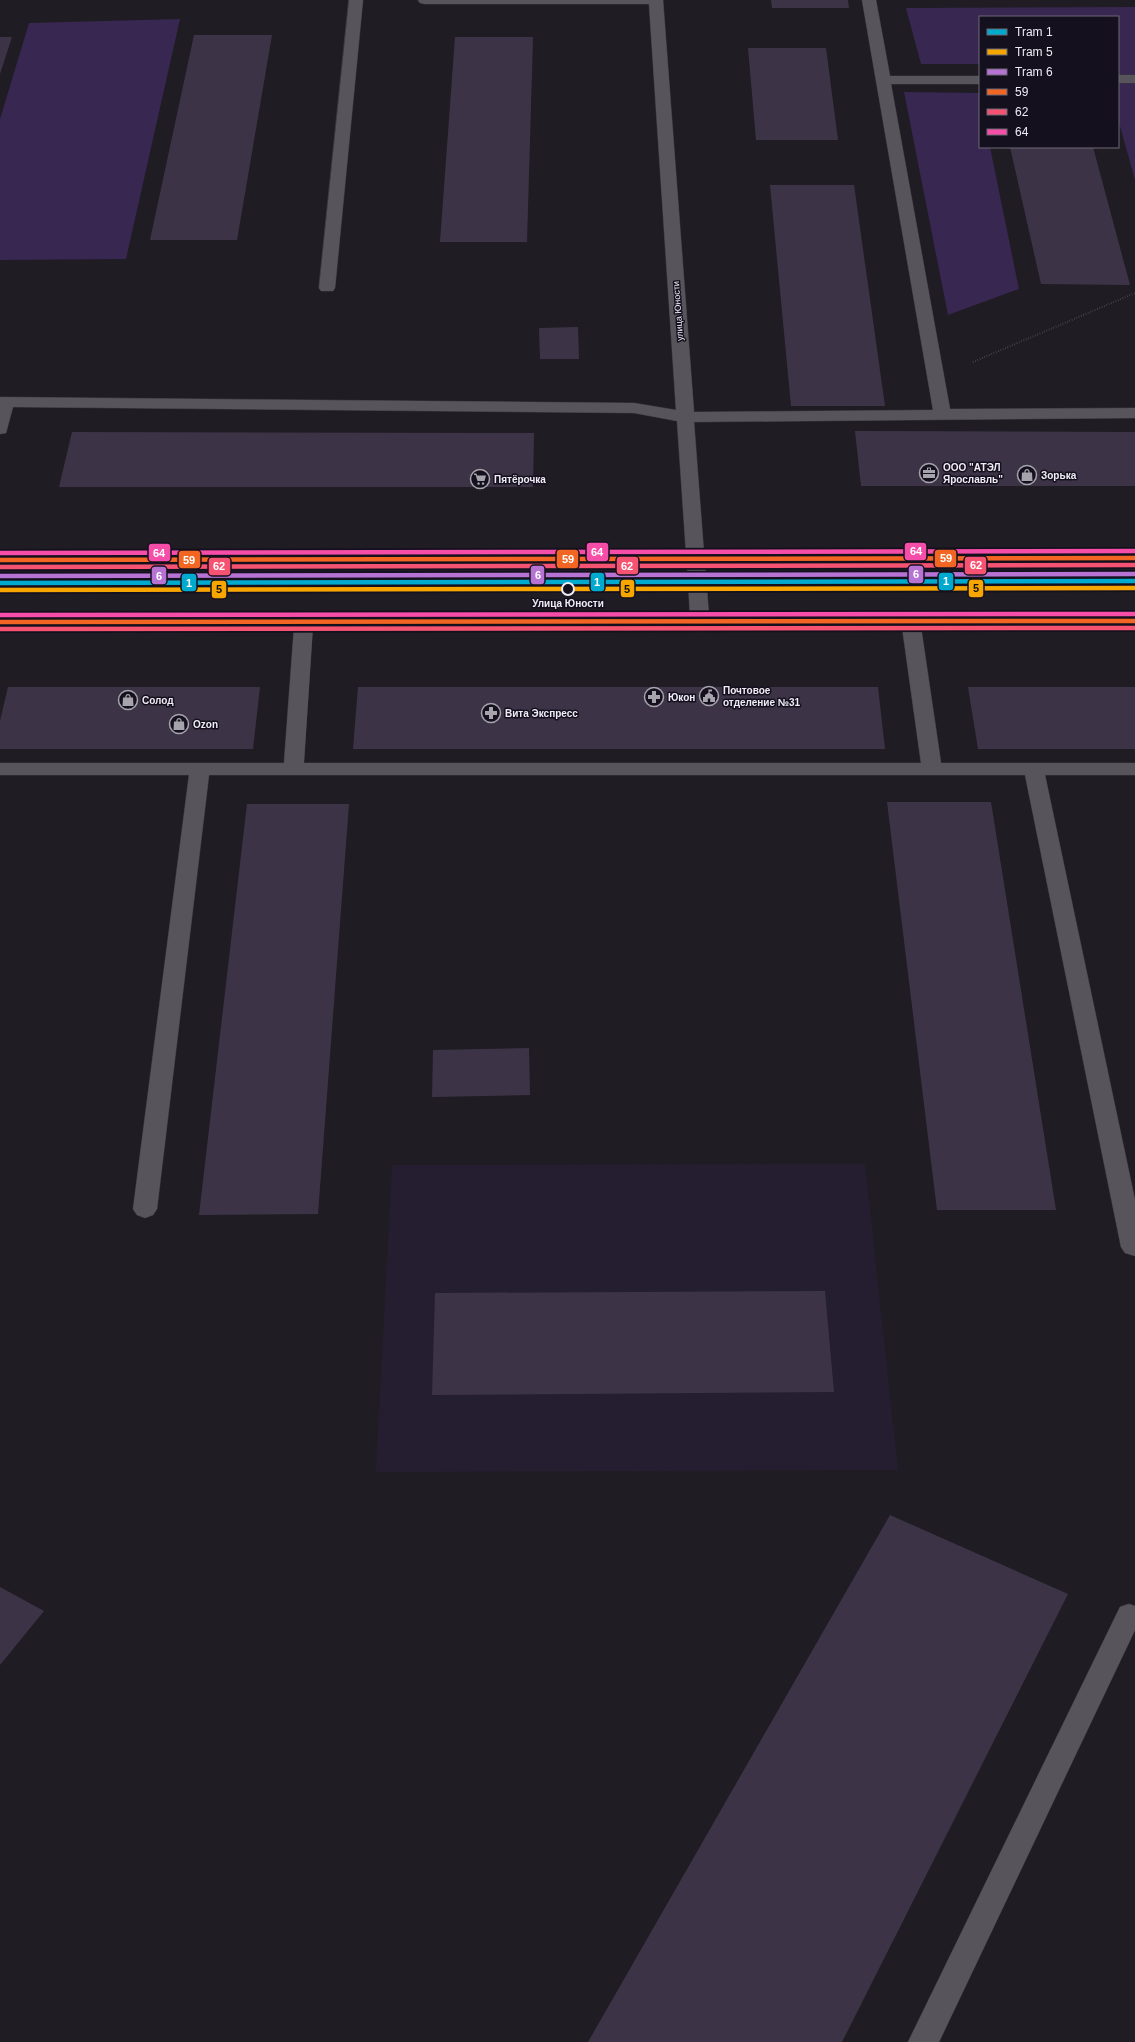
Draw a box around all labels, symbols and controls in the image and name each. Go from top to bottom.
legend [979,16,1119,148]
text: Tram 1 [1015,25,1053,39]
text: Tram 5 [1015,45,1053,59]
text: Tram 6 [1015,65,1053,79]
text: 59 [1015,85,1029,99]
text: 62 [1015,105,1029,119]
text: 64 [1015,125,1029,139]
street label: улица Юности [671,281,685,341]
office icon: ООО "АТЭЛ Ярославль" [918,462,940,484]
place label: ООО "АТЭЛ Ярославль" [943,462,1003,485]
shop icon: Зорька [1016,464,1038,486]
supermarket icon: Пятёрочка [469,468,491,490]
place label: Зорька [1041,470,1077,481]
place label: Пятёрочка [494,474,546,485]
line badge: 64 [586,542,609,562]
line badge: 64 [904,542,927,561]
line badge: 64 [148,543,171,562]
text: 64 [910,545,923,557]
text: 64 [591,546,604,558]
text: 64 [153,547,166,559]
line badge: 59 [556,549,579,569]
line badge: 59 [934,549,957,568]
line badge: 59 [178,550,201,569]
text: 59 [940,552,952,564]
text: 59 [562,553,574,565]
text: 59 [183,554,195,566]
line badge: 62 [616,556,639,575]
line badge: 62 [964,556,987,575]
line badge: 62 [208,557,231,576]
text: 62 [970,559,982,571]
text: 62 [213,560,225,572]
text: 62 [621,560,633,572]
line badge: 6 [530,565,545,585]
line badge: 6 [908,565,924,584]
line badge: 6 [151,566,167,585]
text: 6 [913,568,919,580]
text: 6 [535,569,541,581]
text: 6 [156,570,162,582]
line badge: 1 [590,572,605,592]
line badge: 1 [938,572,954,591]
line badge: 1 [181,573,197,592]
text: 1 [943,575,949,587]
text: 1 [594,576,600,588]
text: 1 [186,577,192,589]
line badge: 5 [620,579,635,598]
line badge: 5 [968,579,984,598]
line badge: 5 [211,580,227,599]
marker: Улица Юности [561,582,575,596]
text: 5 [973,582,979,594]
text: 5 [216,583,222,595]
text: 5 [624,583,630,595]
place label: Улица Юности [532,598,604,609]
public building icon: Почтовое отделение №31 [698,685,720,707]
place label: Почтовое отделение №31 [723,685,801,708]
pharmacy icon: Юкон [643,686,665,708]
shop icon: Солод [117,689,139,711]
place label: Юкон [668,692,695,703]
place label: Солод [142,695,174,706]
pharmacy icon: Вита Экспресс [480,702,502,724]
place label: Вита Экспресс [505,708,578,719]
shop icon: Ozon [168,713,190,735]
place label: Ozon [193,719,218,730]

